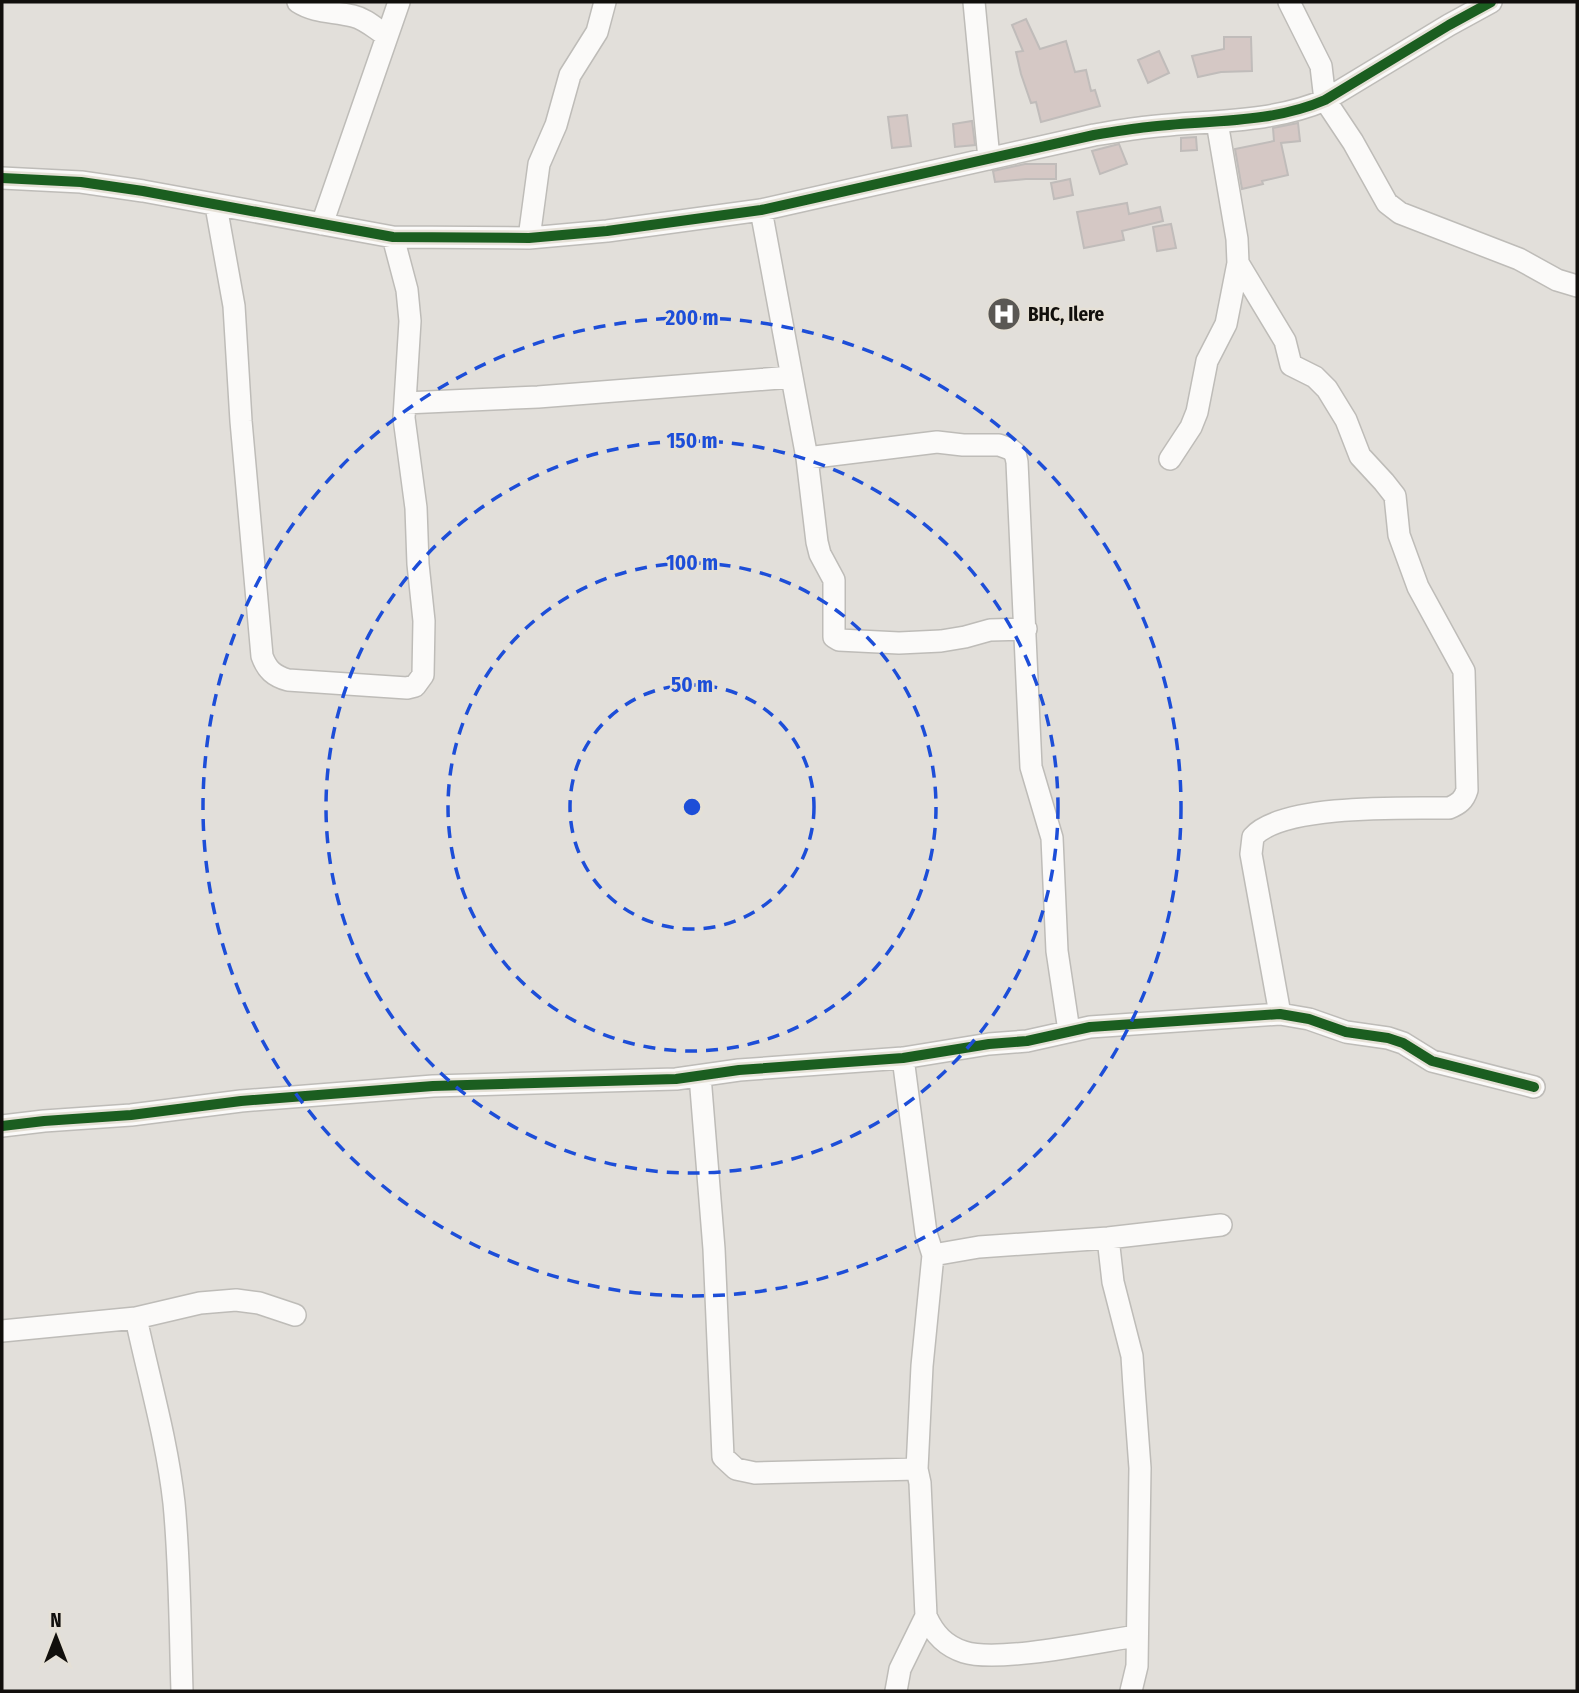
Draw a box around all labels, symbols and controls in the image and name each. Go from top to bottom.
hospital icon: BHC, Ilere [985,295,1023,333]
place label: BHC, Ilere [1028,303,1105,326]
text: 200 m [664,305,719,331]
text: 150 m [666,428,718,454]
text: 100 m [666,550,718,576]
text: 50 m [671,672,713,698]
centre of rings [680,795,704,819]
north arrow [21,1602,91,1672]
text: N [50,1609,62,1632]

